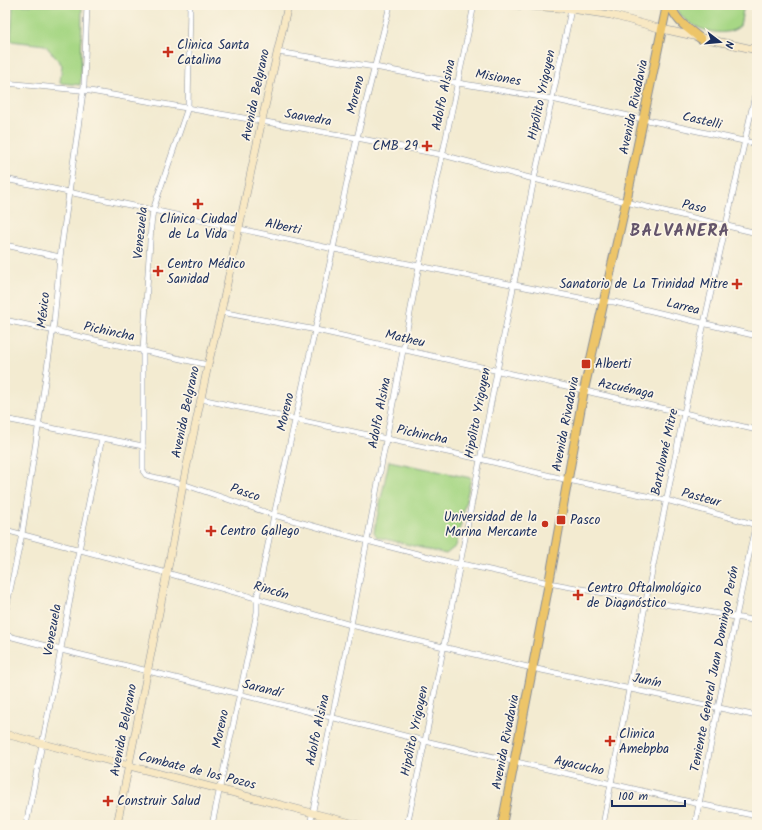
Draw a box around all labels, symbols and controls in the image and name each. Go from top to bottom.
north arrow [700,22,740,62]
place label: Clinica Santa Catalina [177,35,249,71]
text: N [719,39,738,50]
marker: Clinica Santa Catalina [162,46,174,58]
street label: Avenida Belgrano [236,47,276,143]
street label: Hipólito Yrigoyen [522,48,562,142]
street label: Adolfo Alsina [426,58,462,132]
street label: Avenida Rivadavia [614,58,654,156]
street label: Misiones [473,64,523,92]
street label: Moreno [341,73,371,117]
street label: Saavedra [283,104,333,132]
street label: Castelli [680,106,725,136]
place label: CMB 29 [373,136,419,157]
marker: CMB 29 [421,140,433,152]
street label: Paso [680,194,708,220]
marker: Clínica Ciudad de La Vida [192,198,204,210]
street label: Venezuela [128,206,154,260]
place label: Clínica Ciudad de La Vida [159,209,237,245]
street label: Alberti [263,213,304,241]
district label: BALVANERA [630,218,730,245]
place label: Centro Médico Sanidad [167,254,245,290]
marker: Centro Médico Sanidad [152,265,164,277]
place label: Sanatorio de La Trinidad Mitre [559,274,728,295]
marker: Sanatorio de La Trinidad Mitre [731,278,743,290]
street label: México [32,291,56,329]
street label: Larrea [664,293,702,321]
street label: Pichincha [81,316,137,348]
street label: Matheu [383,324,428,354]
place label: Alberti [595,354,632,375]
marker: Alberti [580,358,592,370]
street label: Avenida Belgrano [166,364,206,460]
street label: Hipólito Yrigoyen [459,366,497,460]
street label: Azcuénaga [596,373,656,405]
street label: Avenida Rivadavia [546,375,586,473]
street label: Adolfo Alsina [363,376,397,450]
street label: Moreno [271,390,301,433]
street label: Bartolomé Mitre [646,406,684,497]
street label: Pichincha [394,419,450,451]
street label: Pasco [227,478,263,508]
street label: Pasteur [679,483,724,514]
place label: Universidad de la Marina Mercante [444,507,537,543]
place label: Pasco [570,510,600,531]
marker: Pasco [555,514,567,526]
marker: Universidad de la Marina Mercante [540,519,550,529]
place label: Centro Gallego [220,521,299,542]
marker: Centro Gallego [205,525,217,537]
street label: Teniente General Juan Domingo Perón [685,564,745,774]
street label: Rincón [251,576,291,606]
place label: Centro Oftalmológico de Diagnóstico [587,578,702,614]
marker: Centro Oftalmológico de Diagnóstico [572,589,584,601]
street label: Venezuela [38,602,68,658]
street label: Junín [630,668,664,694]
street label: Sarandí [240,674,286,704]
street label: Avenida Belgrano [105,682,143,778]
street label: Hipólito Yrigoyen [395,684,435,778]
street label: Adolfo Alsina [300,693,336,767]
street label: Avenida Rivadavia [486,693,526,791]
street label: Moreno [207,708,235,750]
place label: Clinica Amebpba [619,724,669,760]
marker: Clinica Amebpba [604,735,616,747]
street label: Combate de los Pozos [136,746,258,796]
street label: Ayacucho [552,750,606,782]
scale bar [612,782,685,808]
text: 100 m [618,787,649,806]
place label: Construir Salud [117,791,201,812]
marker: Construir Salud [102,795,114,807]

